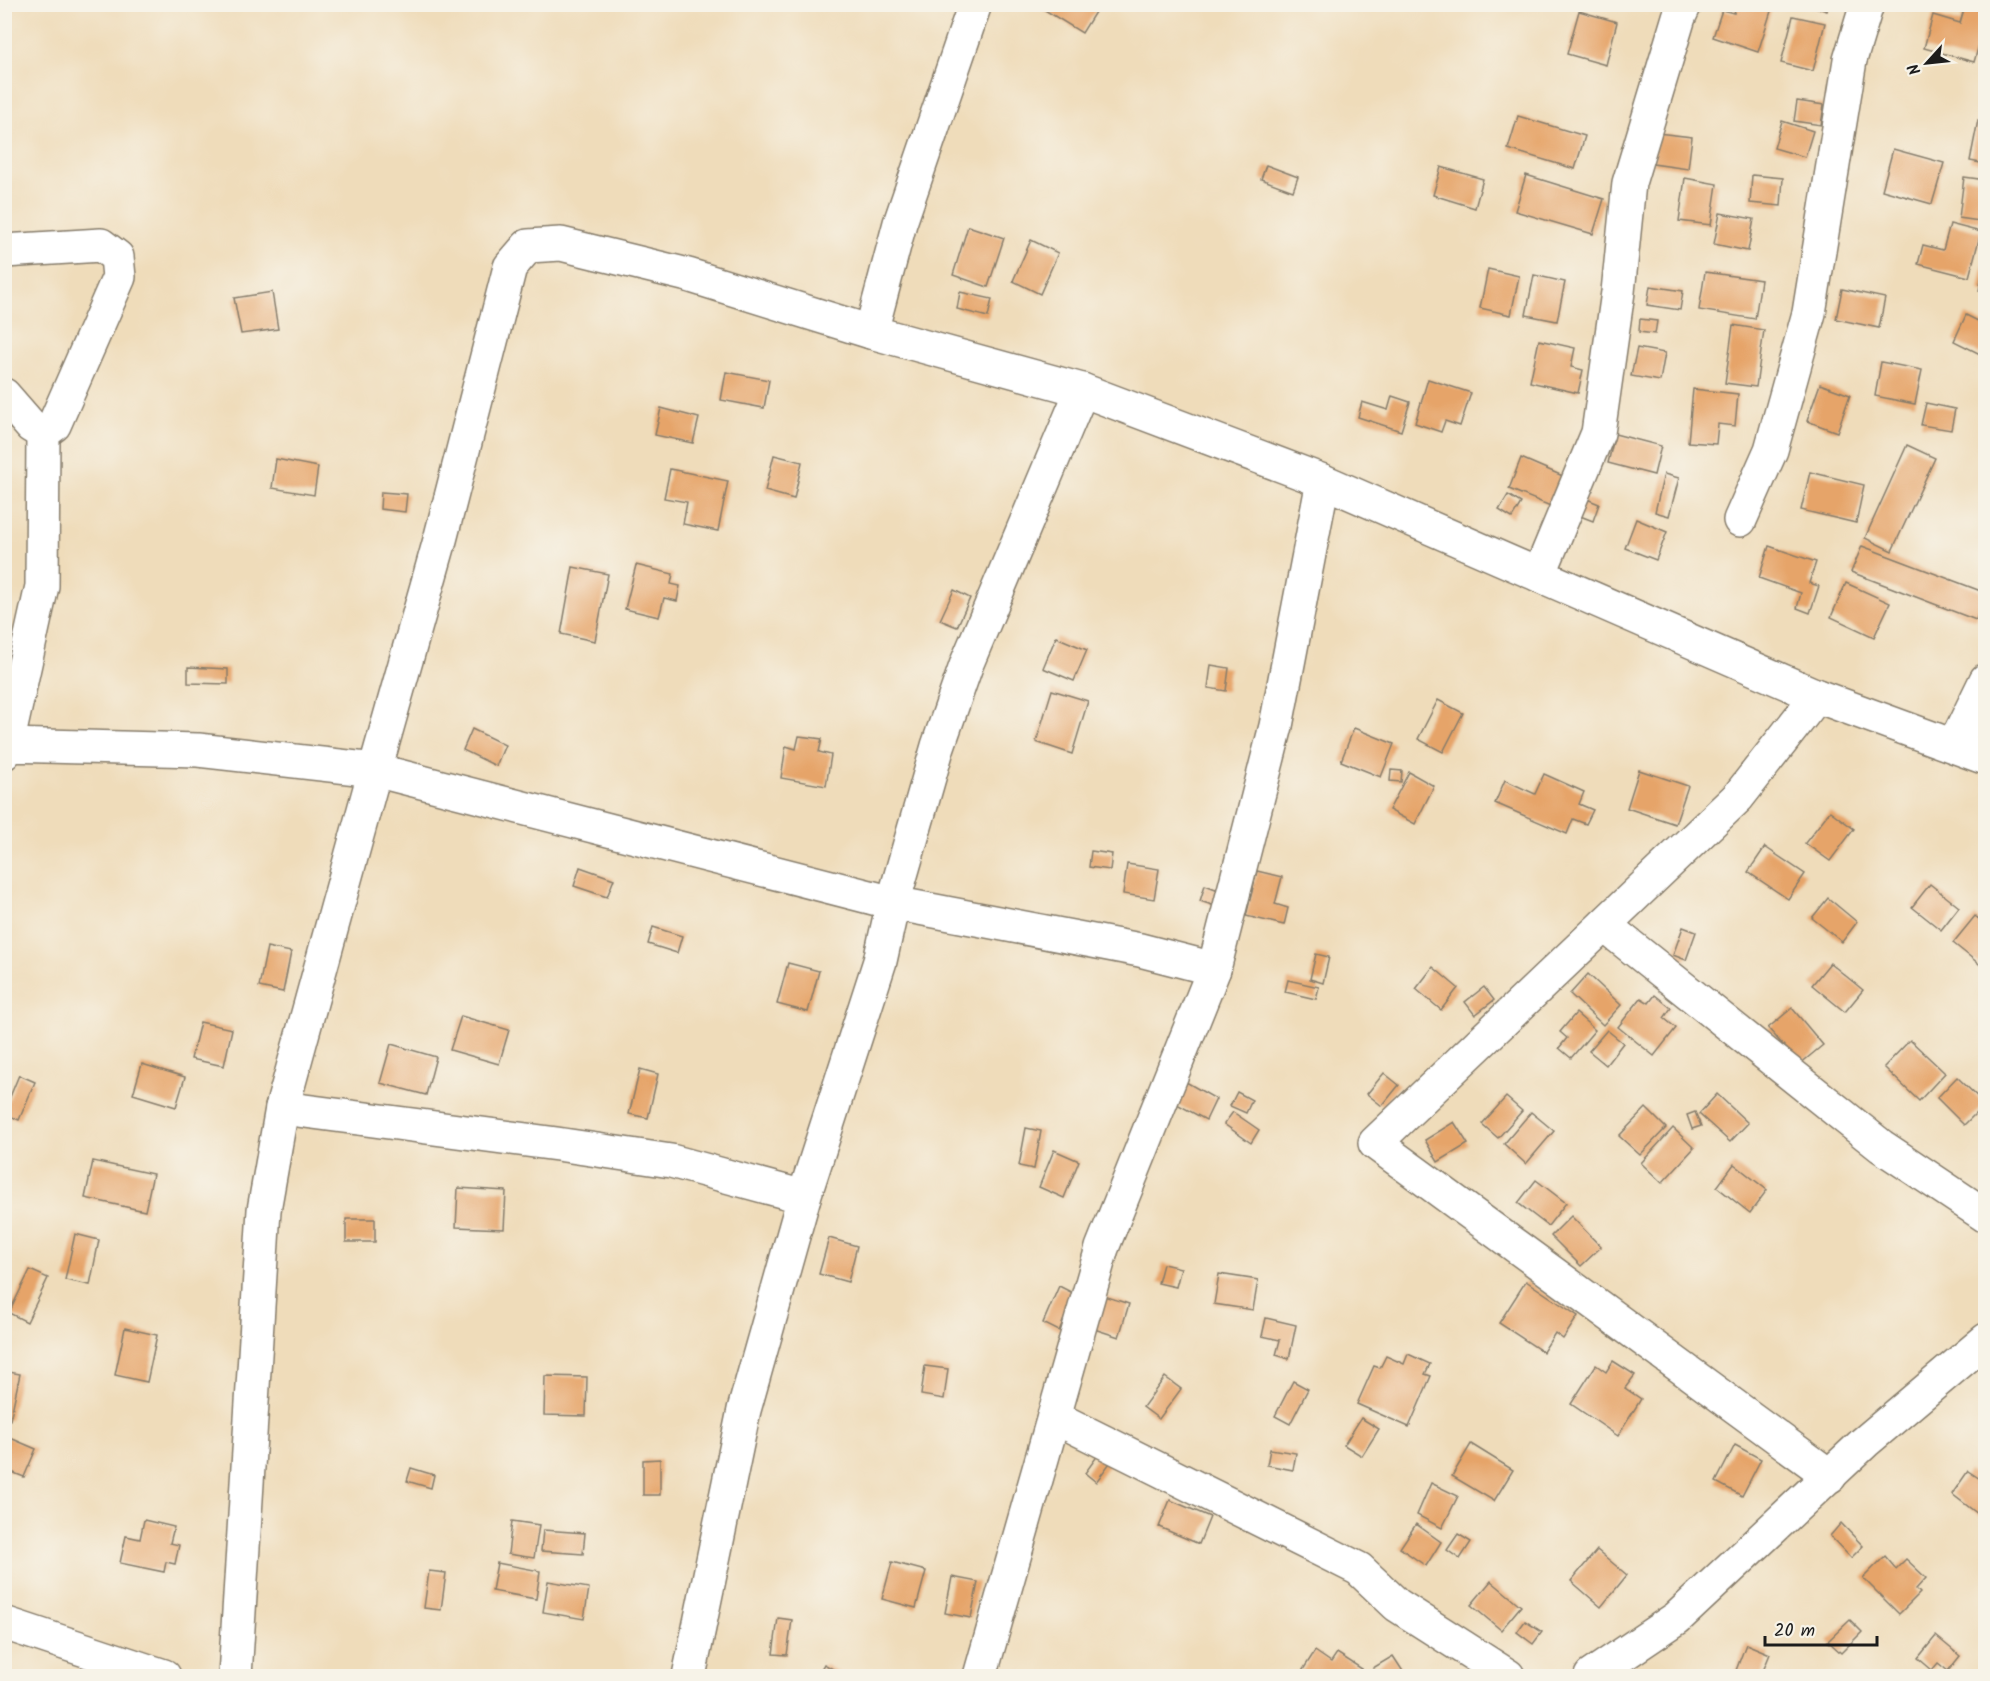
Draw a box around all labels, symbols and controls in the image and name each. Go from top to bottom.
north arrow [1897,33,1957,93]
text: N [1902,59,1928,79]
scale bar [1765,1609,1878,1647]
text: 20 m [1774,1617,1815,1646]

